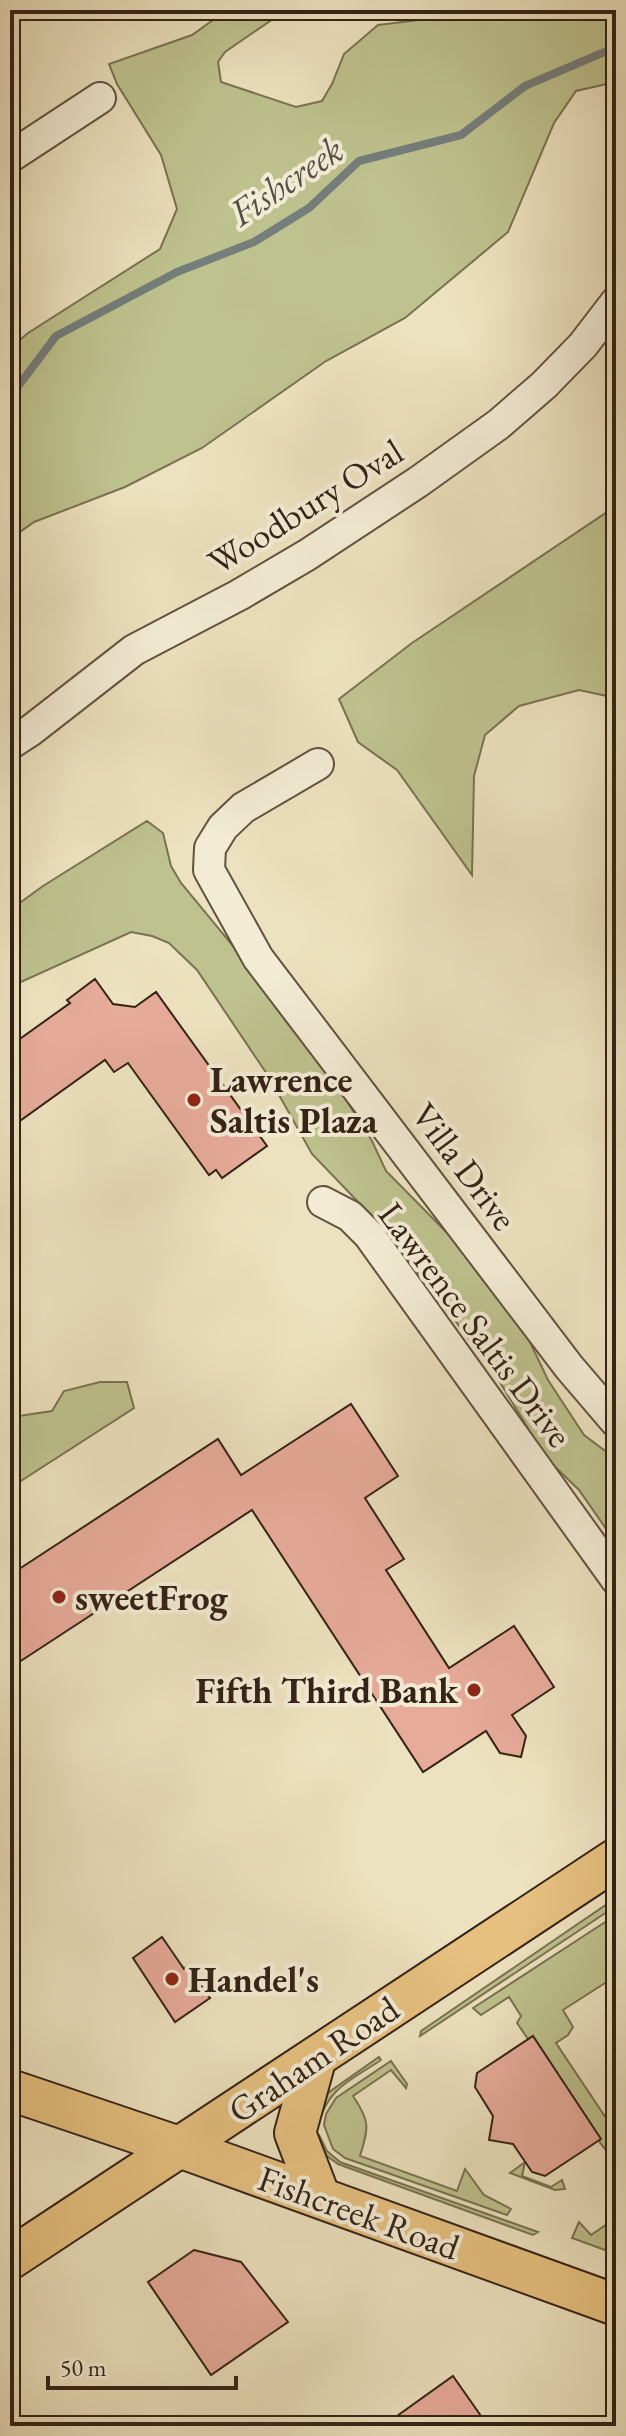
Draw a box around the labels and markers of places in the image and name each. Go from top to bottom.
place label: Lawrence Saltis Plaza [210,1056,378,1144]
marker: Lawrence Saltis Plaza [185,1091,203,1109]
place label: sweetFrog [75,1574,229,1621]
marker: sweetFrog [50,1588,68,1606]
place label: Fifth Third Bank [196,1667,459,1714]
marker: Fifth Third Bank [465,1681,483,1699]
place label: Handel's [188,1956,319,2003]
marker: Handel's [163,1970,181,1988]

